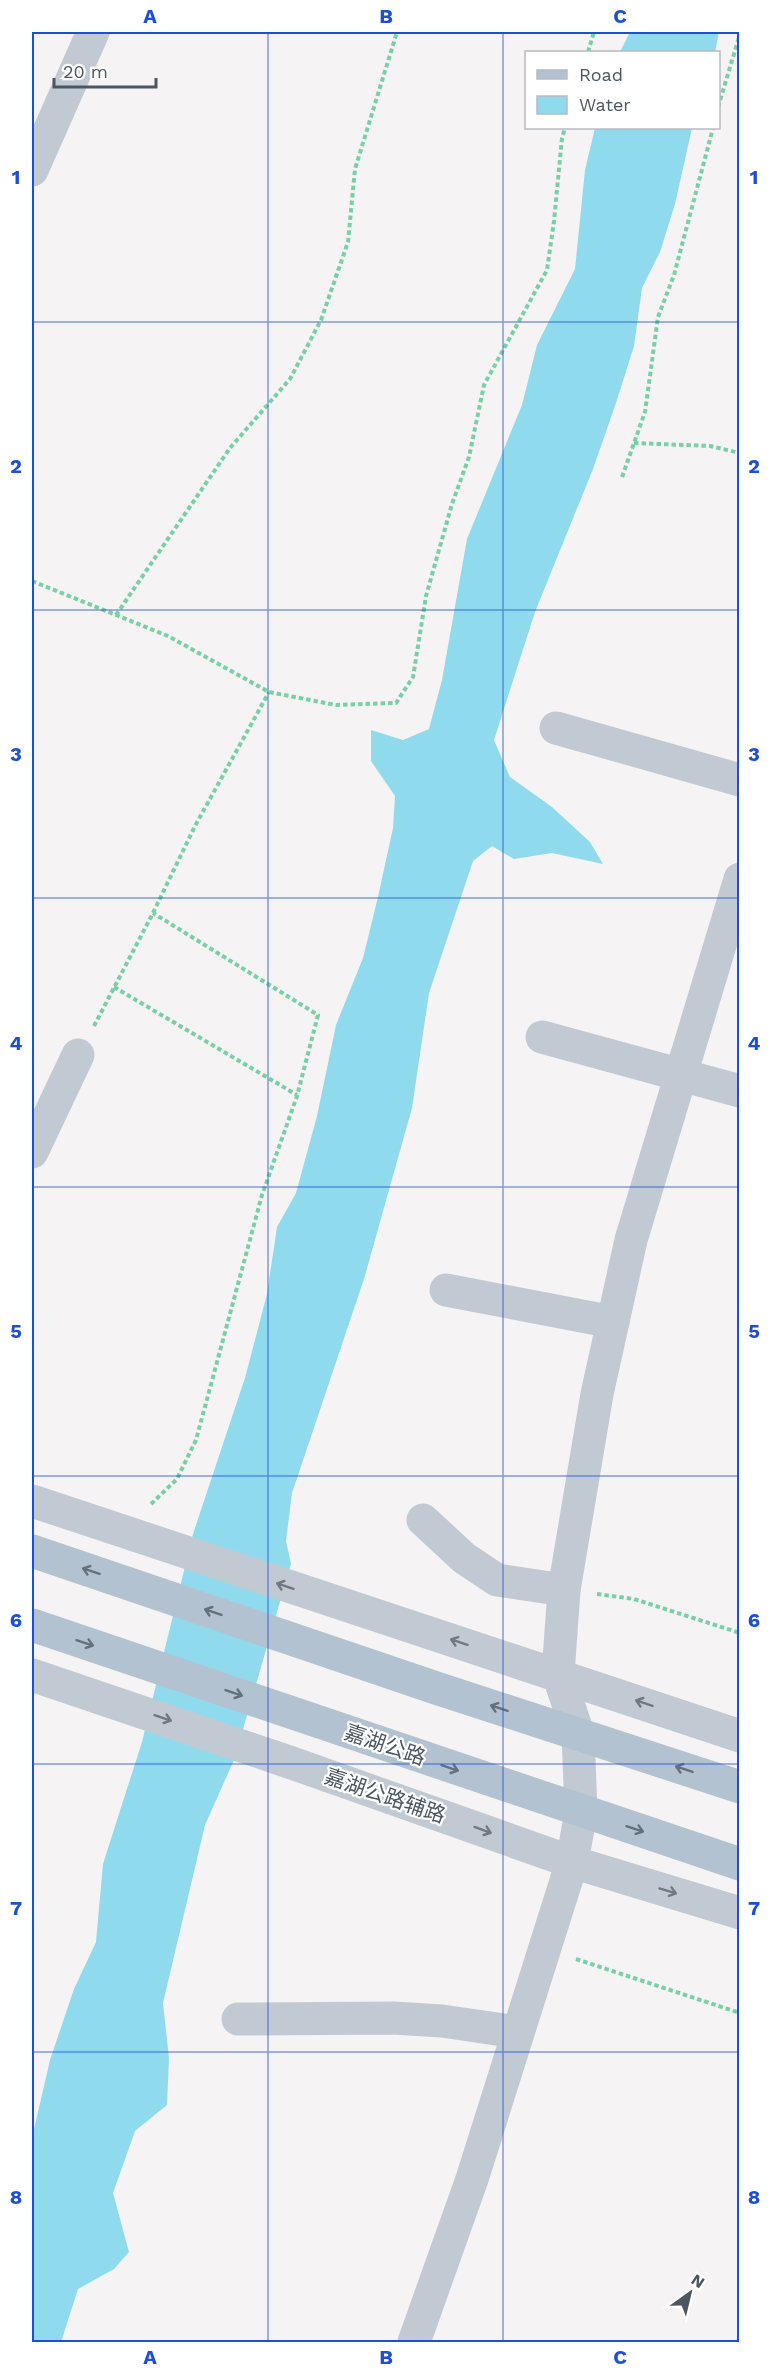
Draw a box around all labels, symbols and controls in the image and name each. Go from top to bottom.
text: A [143,4,157,28]
text: B [379,4,393,28]
text: C [613,4,627,28]
scale bar [54,51,156,89]
legend [525,51,720,129]
text: 20 m [63,61,108,82]
text: Road [579,64,623,85]
text: Water [579,94,631,115]
text: 1 [12,165,20,189]
text: 1 [750,165,758,189]
text: 2 [10,454,22,478]
text: 2 [748,454,760,478]
text: 3 [10,742,22,766]
text: 3 [748,742,760,766]
text: 4 [10,1031,23,1055]
text: 4 [748,1031,761,1055]
text: 5 [10,1319,22,1343]
text: 5 [748,1319,760,1343]
one-way arrow [82,1565,101,1576]
one-way arrow [276,1579,295,1590]
one-way arrow [204,1606,223,1617]
text: 6 [10,1608,22,1632]
text: 6 [748,1608,760,1632]
one-way arrow [450,1636,469,1647]
one-way arrow [75,1638,94,1649]
one-way arrow [224,1688,242,1699]
one-way arrow [635,1697,654,1708]
one-way arrow [490,1702,509,1713]
one-way arrow [153,1714,172,1725]
street label: 嘉湖公路 [341,1719,429,1770]
one-way arrow [675,1762,694,1773]
street label: 嘉湖公路辅路 [322,1763,449,1828]
one-way arrow [440,1763,459,1774]
one-way arrow [625,1825,644,1836]
one-way arrow [473,1826,492,1837]
one-way arrow [659,1886,678,1897]
text: 7 [10,1896,22,1920]
text: 7 [748,1896,760,1920]
text: 8 [10,2185,22,2209]
text: 8 [748,2185,760,2209]
north arrow [660,2263,720,2323]
text: N [688,2270,708,2292]
text: A [143,2345,157,2369]
text: B [379,2345,393,2369]
text: C [613,2345,627,2369]

